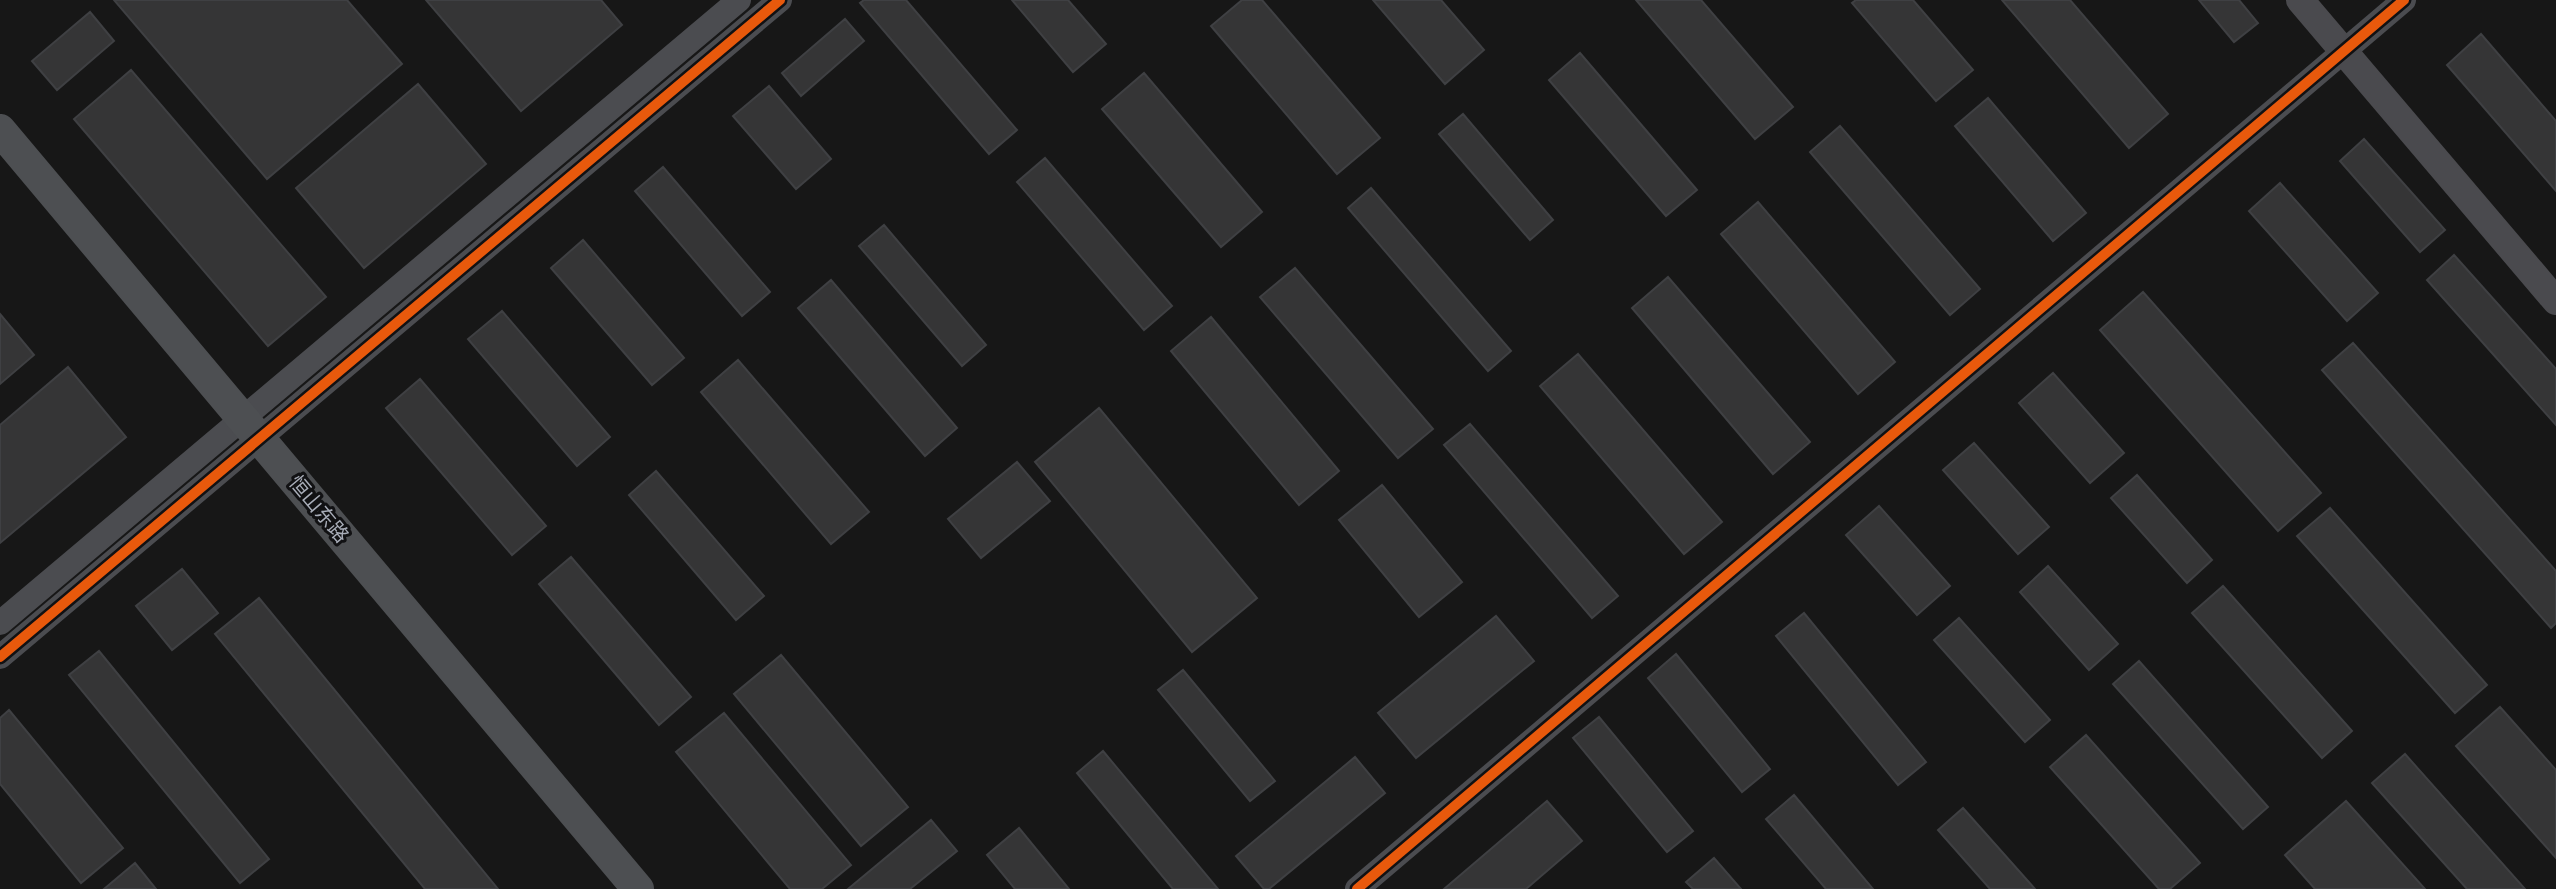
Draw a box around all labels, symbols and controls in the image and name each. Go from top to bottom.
street label: 恒山东路 [283,471,354,548]

